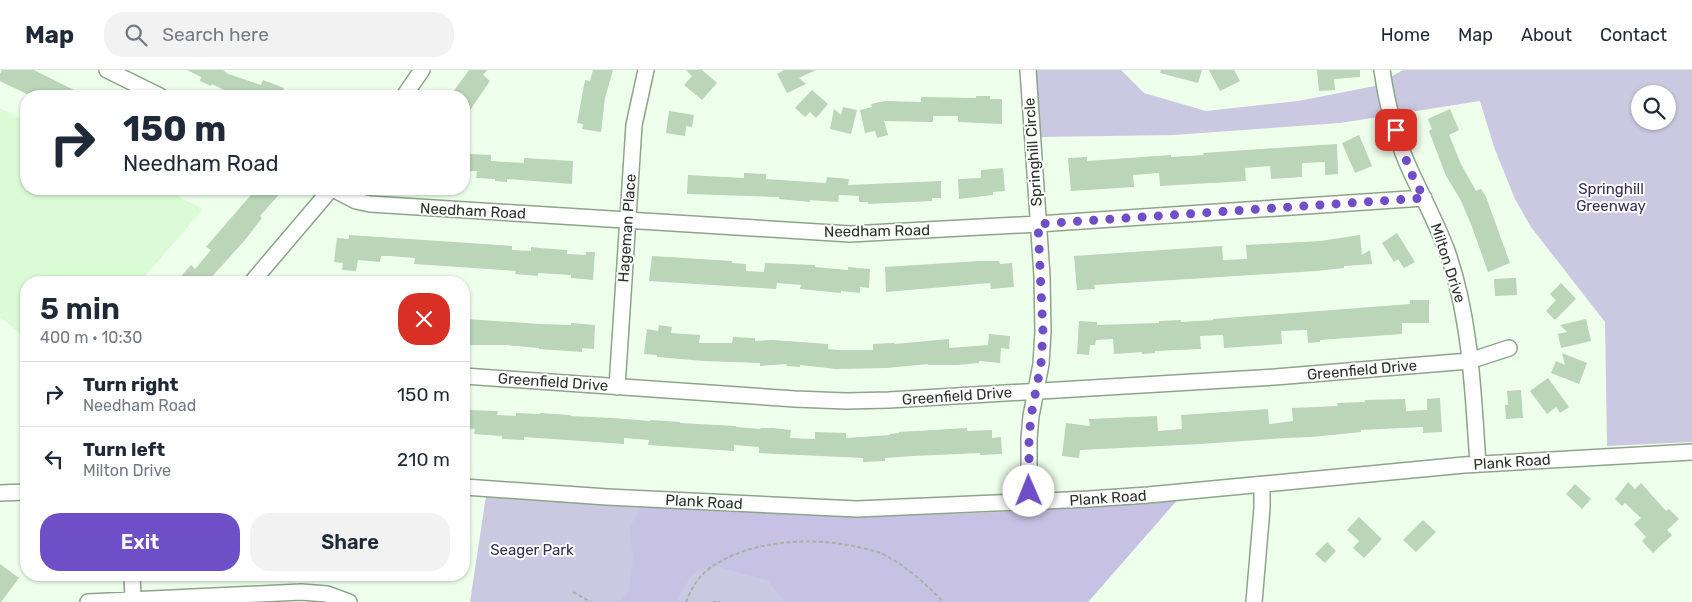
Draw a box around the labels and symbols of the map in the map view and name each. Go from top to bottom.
street label: Springhill Circle [1020,97,1046,207]
pin [1375,109,1417,151]
street label: Hageman Place [614,173,640,283]
park label: Springhill Greenway [1576,180,1646,215]
street label: Needham Road [420,199,526,223]
street label: Needham Road [824,221,930,241]
street label: Milton Drive [1427,221,1469,305]
street label: Greenfield Drive [1306,356,1418,384]
street label: Greenfield Drive [497,369,609,395]
street label: Greenfield Drive [901,383,1013,409]
street label: Plank Road [1473,450,1551,474]
position arrow [1002,464,1054,516]
street label: Plank Road [1069,486,1147,510]
street label: Plank Road [665,491,743,513]
park label: Seager Park [490,541,574,559]

